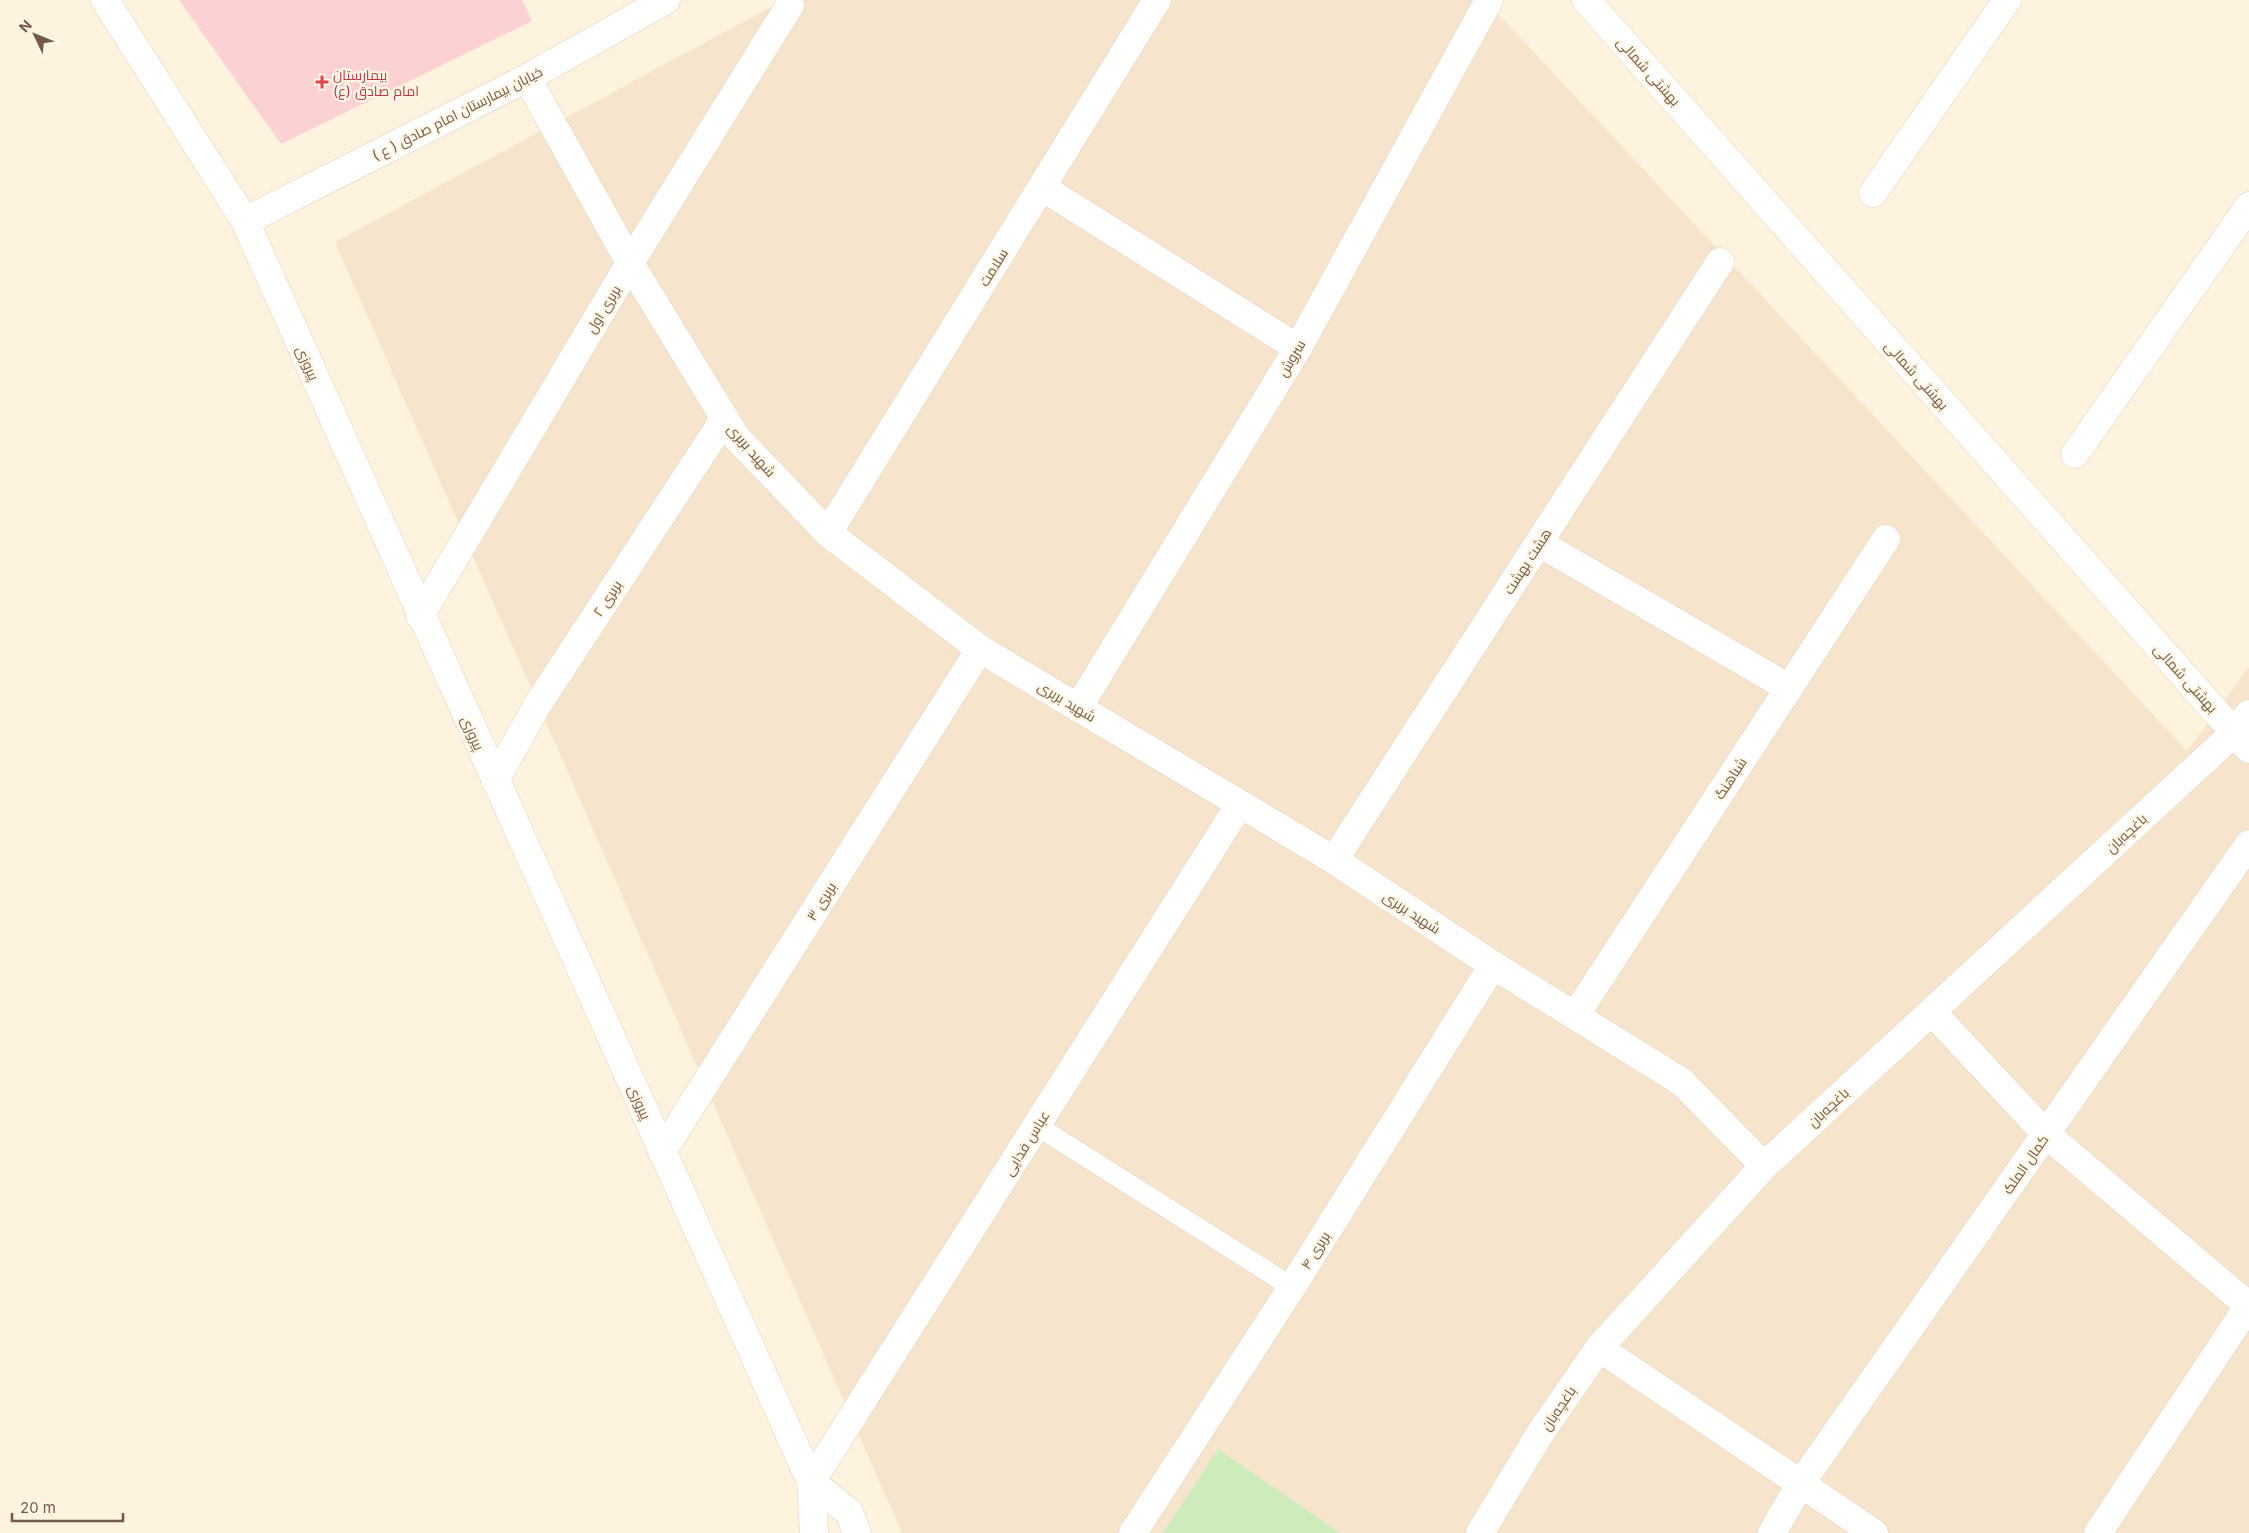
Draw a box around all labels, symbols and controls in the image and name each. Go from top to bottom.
north arrow [10,10,60,60]
text: N [15,16,35,35]
street label: بهشتی شمالی [1614,33,1684,109]
street label: خیابان بیمارستان امام صادق ( ع ) [369,62,546,165]
place label: بیمارستان امام صادق (ع) [333,66,419,101]
marker: بیمارستان امام صادق (ع) [315,75,329,89]
street label: سلامت [975,245,1011,289]
street label: بربری اول [582,282,625,337]
street label: سروش [1273,336,1309,380]
street label: بهشتی شمالی [1882,337,1952,413]
street label: پیروزی [291,343,323,384]
street label: شهید بربری [724,420,780,480]
street label: هشت بهشت [1499,525,1555,597]
street label: بربری ۲ [589,577,625,619]
street label: بهشتی شمالی [2151,640,2221,716]
street label: شهید بربری [1035,677,1099,725]
street label: پیروزی [456,713,488,754]
street label: شباهنگ [1710,754,1750,802]
street label: باغچه‌بان [2102,810,2151,858]
street label: بربری ۳ [803,879,839,923]
street label: شهید بربری [1380,887,1444,937]
street label: پیروزی [623,1082,655,1123]
street label: باغچه‌بان [1804,1084,1853,1132]
street label: عباس فدایی [999,1107,1053,1179]
street label: کمال الملک [1998,1131,2052,1197]
street label: بربری ۴ [1297,1228,1333,1272]
street label: باغچه‌بان [1537,1383,1581,1435]
scale bar [12,1490,124,1522]
text: 20 m [20,1498,56,1517]

